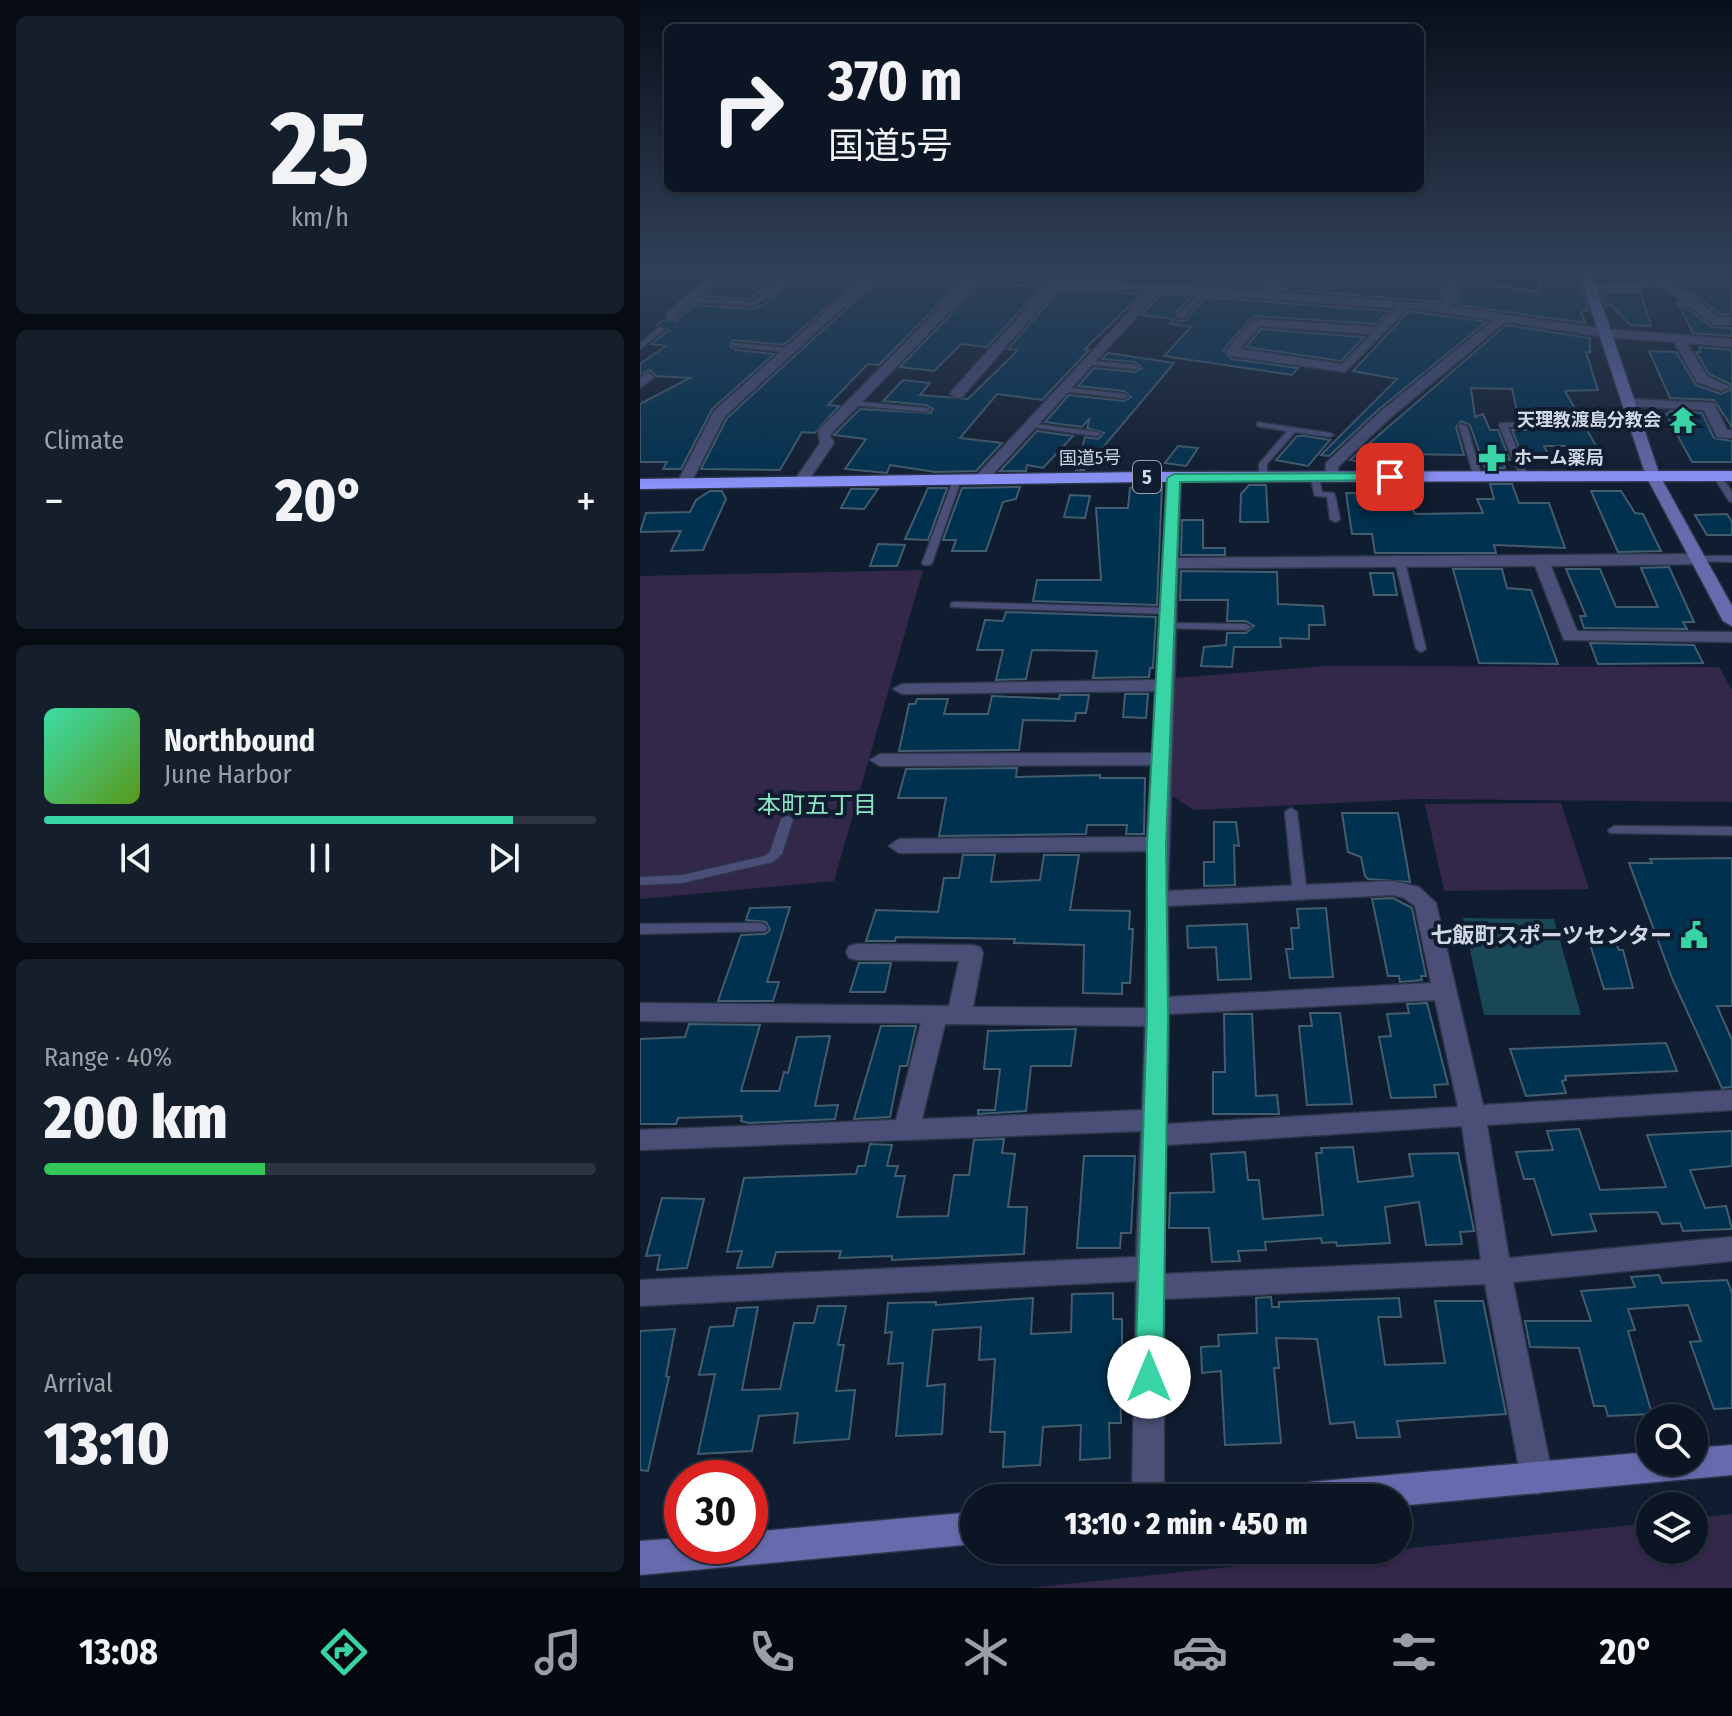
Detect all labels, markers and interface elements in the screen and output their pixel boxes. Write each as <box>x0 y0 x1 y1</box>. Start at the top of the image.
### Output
text: 370 m <box>828 48 963 115</box>
icon: right <box>696 56 800 160</box>
text: 25 <box>270 87 370 212</box>
text: 国道5号 <box>828 124 953 168</box>
text: km/h <box>291 202 349 233</box>
temple icon: 天理教渡島分教会 <box>1668 405 1698 435</box>
place label: 天理教渡島分教会 <box>1517 409 1661 431</box>
text: Climate <box>44 425 124 456</box>
pin <box>1356 443 1424 511</box>
pharmacy icon: ホーム薬局 <box>1477 443 1507 473</box>
street label: 国道5号 <box>1059 446 1121 470</box>
place label: ホーム薬局 <box>1514 447 1603 469</box>
icon: arrive <box>1368 455 1412 499</box>
road number: 5 <box>1133 461 1161 493</box>
text: 20° <box>275 465 365 537</box>
text: − <box>44 475 64 528</box>
text: + <box>576 475 596 528</box>
text: Northbound <box>164 723 315 759</box>
text: June Harbor <box>164 759 292 790</box>
district label: 本町五丁目 <box>757 791 877 819</box>
icon: previous <box>114 836 158 880</box>
icon: pause <box>298 836 342 880</box>
icon: next <box>482 836 526 880</box>
public building icon: 七飯町スポーツセンター <box>1679 920 1709 950</box>
place label: 七飯町スポーツセンター <box>1430 922 1672 949</box>
text: Range · 40% <box>44 1042 172 1073</box>
text: 200 km <box>44 1082 228 1154</box>
position arrow <box>1107 1335 1191 1419</box>
text: Arrival <box>44 1368 113 1399</box>
map controls <box>1636 1404 1708 1564</box>
button: search <box>1636 1404 1708 1476</box>
text: 13:10 <box>44 1408 170 1480</box>
speed limit sign: 30 <box>664 1460 768 1564</box>
button: layers <box>1636 1492 1708 1564</box>
text: 13:10 · 2 min · 450 m <box>1064 1506 1308 1542</box>
icon: directions <box>316 1624 372 1680</box>
icon: music <box>530 1624 586 1680</box>
icon: phone <box>744 1624 800 1680</box>
icon: climate <box>958 1624 1014 1680</box>
icon: car <box>1172 1624 1228 1680</box>
icon: filters <box>1386 1624 1442 1680</box>
text: 13:08 <box>79 1630 158 1674</box>
text: 20° <box>1600 1630 1653 1674</box>

